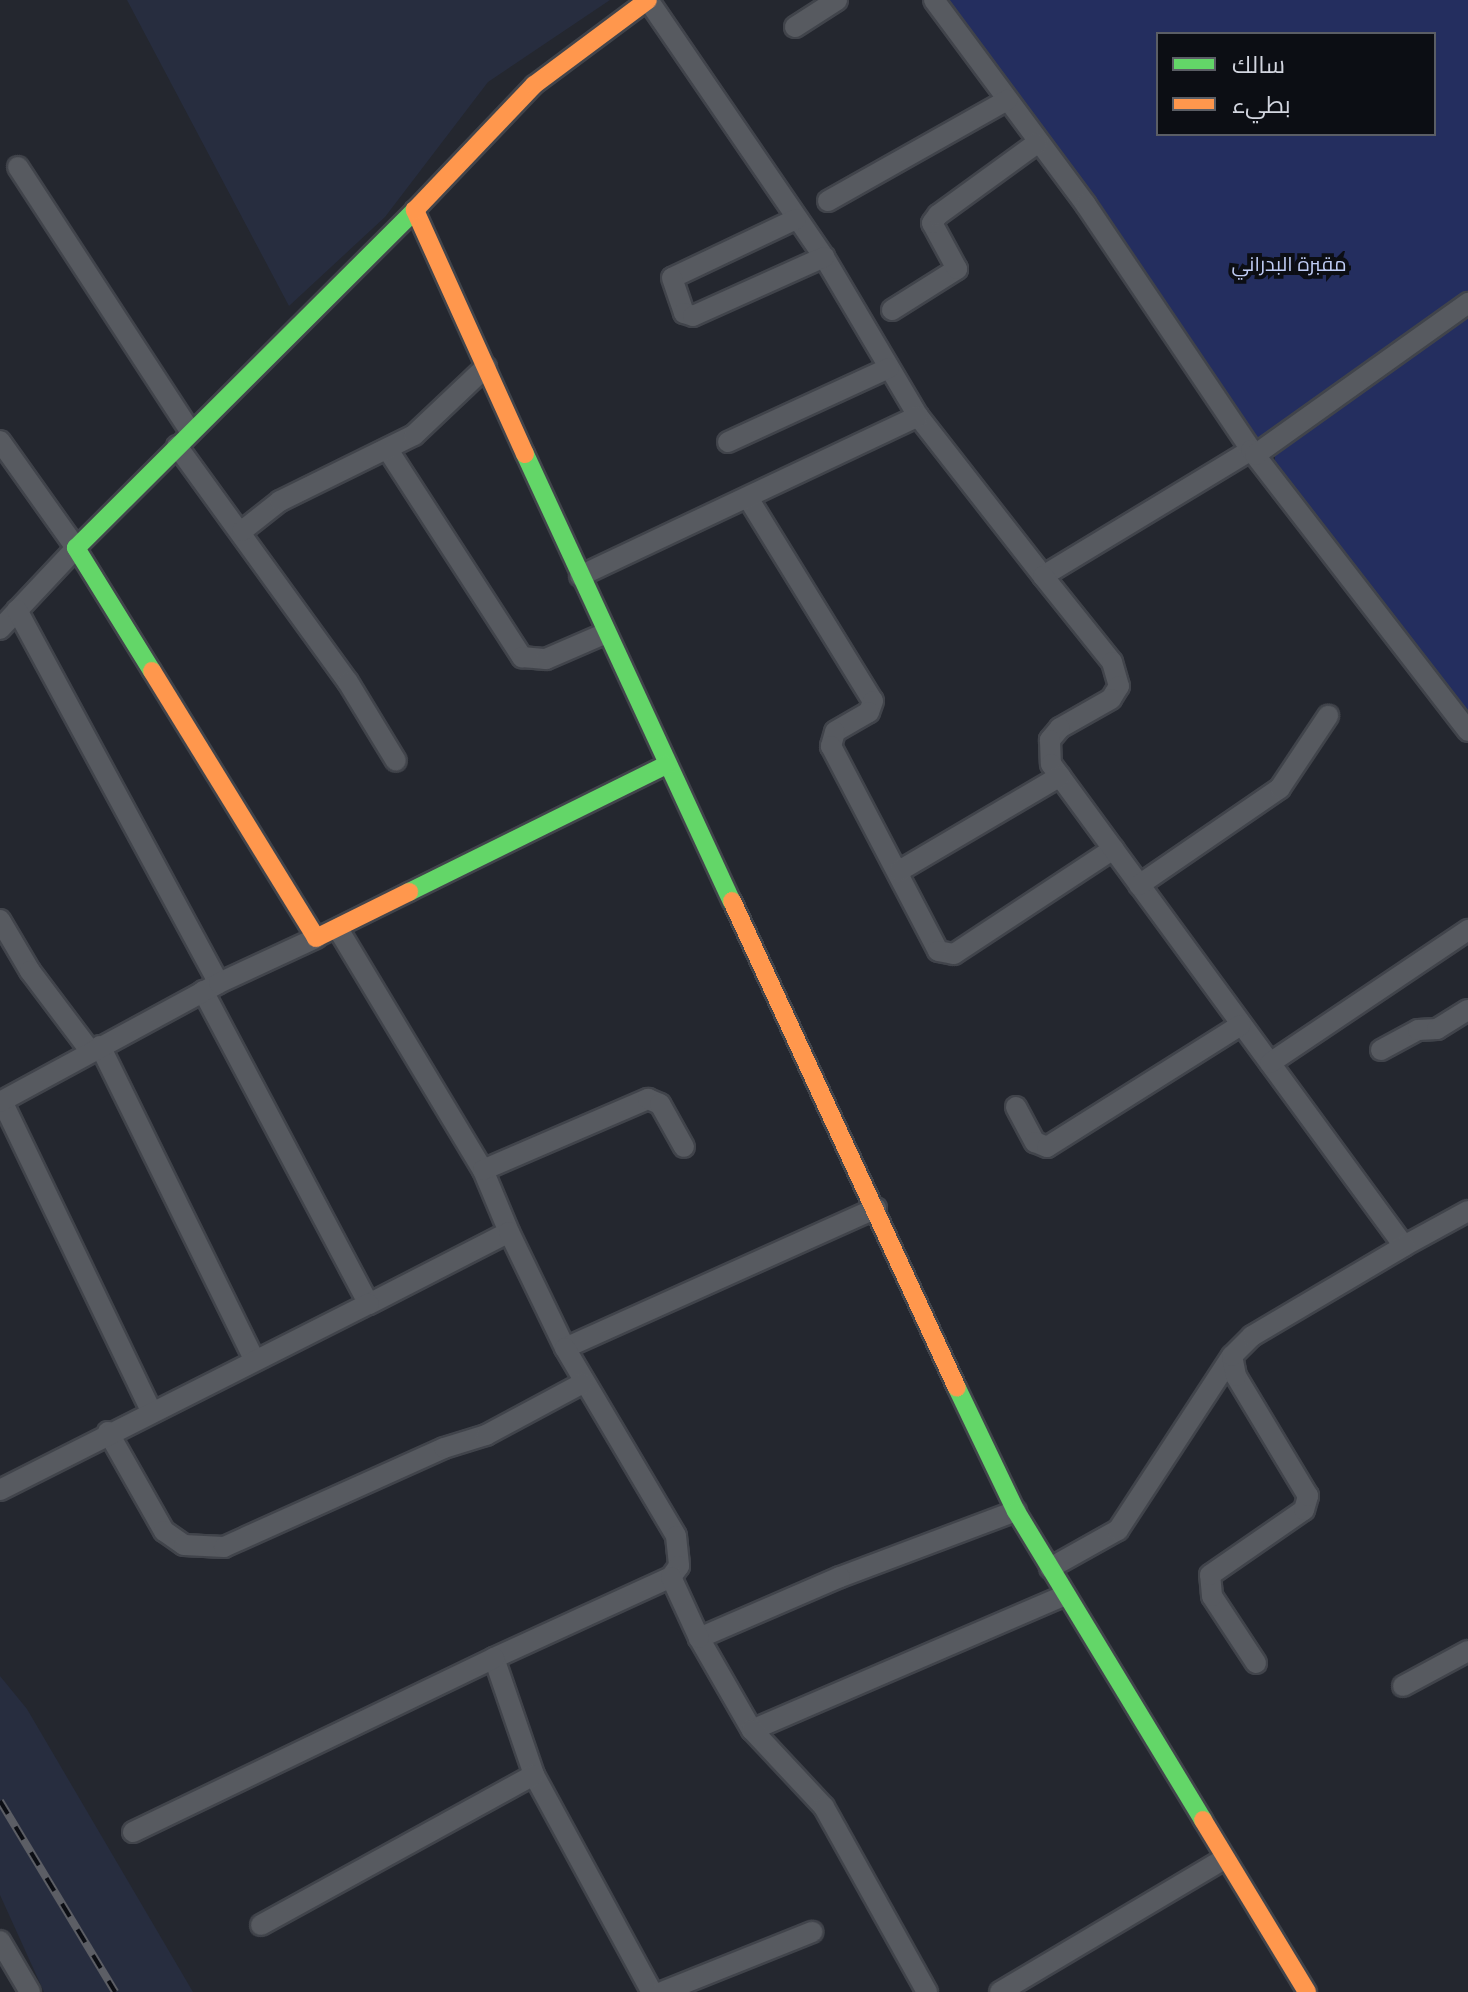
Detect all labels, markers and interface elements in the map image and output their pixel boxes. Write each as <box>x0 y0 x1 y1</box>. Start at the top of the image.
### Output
legend <box>1156 32 1436 136</box>
text: سالك <box>1232 50 1285 78</box>
text: بطيء <box>1232 90 1291 118</box>
park label: مقبرة البدراني <box>1231 252 1347 276</box>

